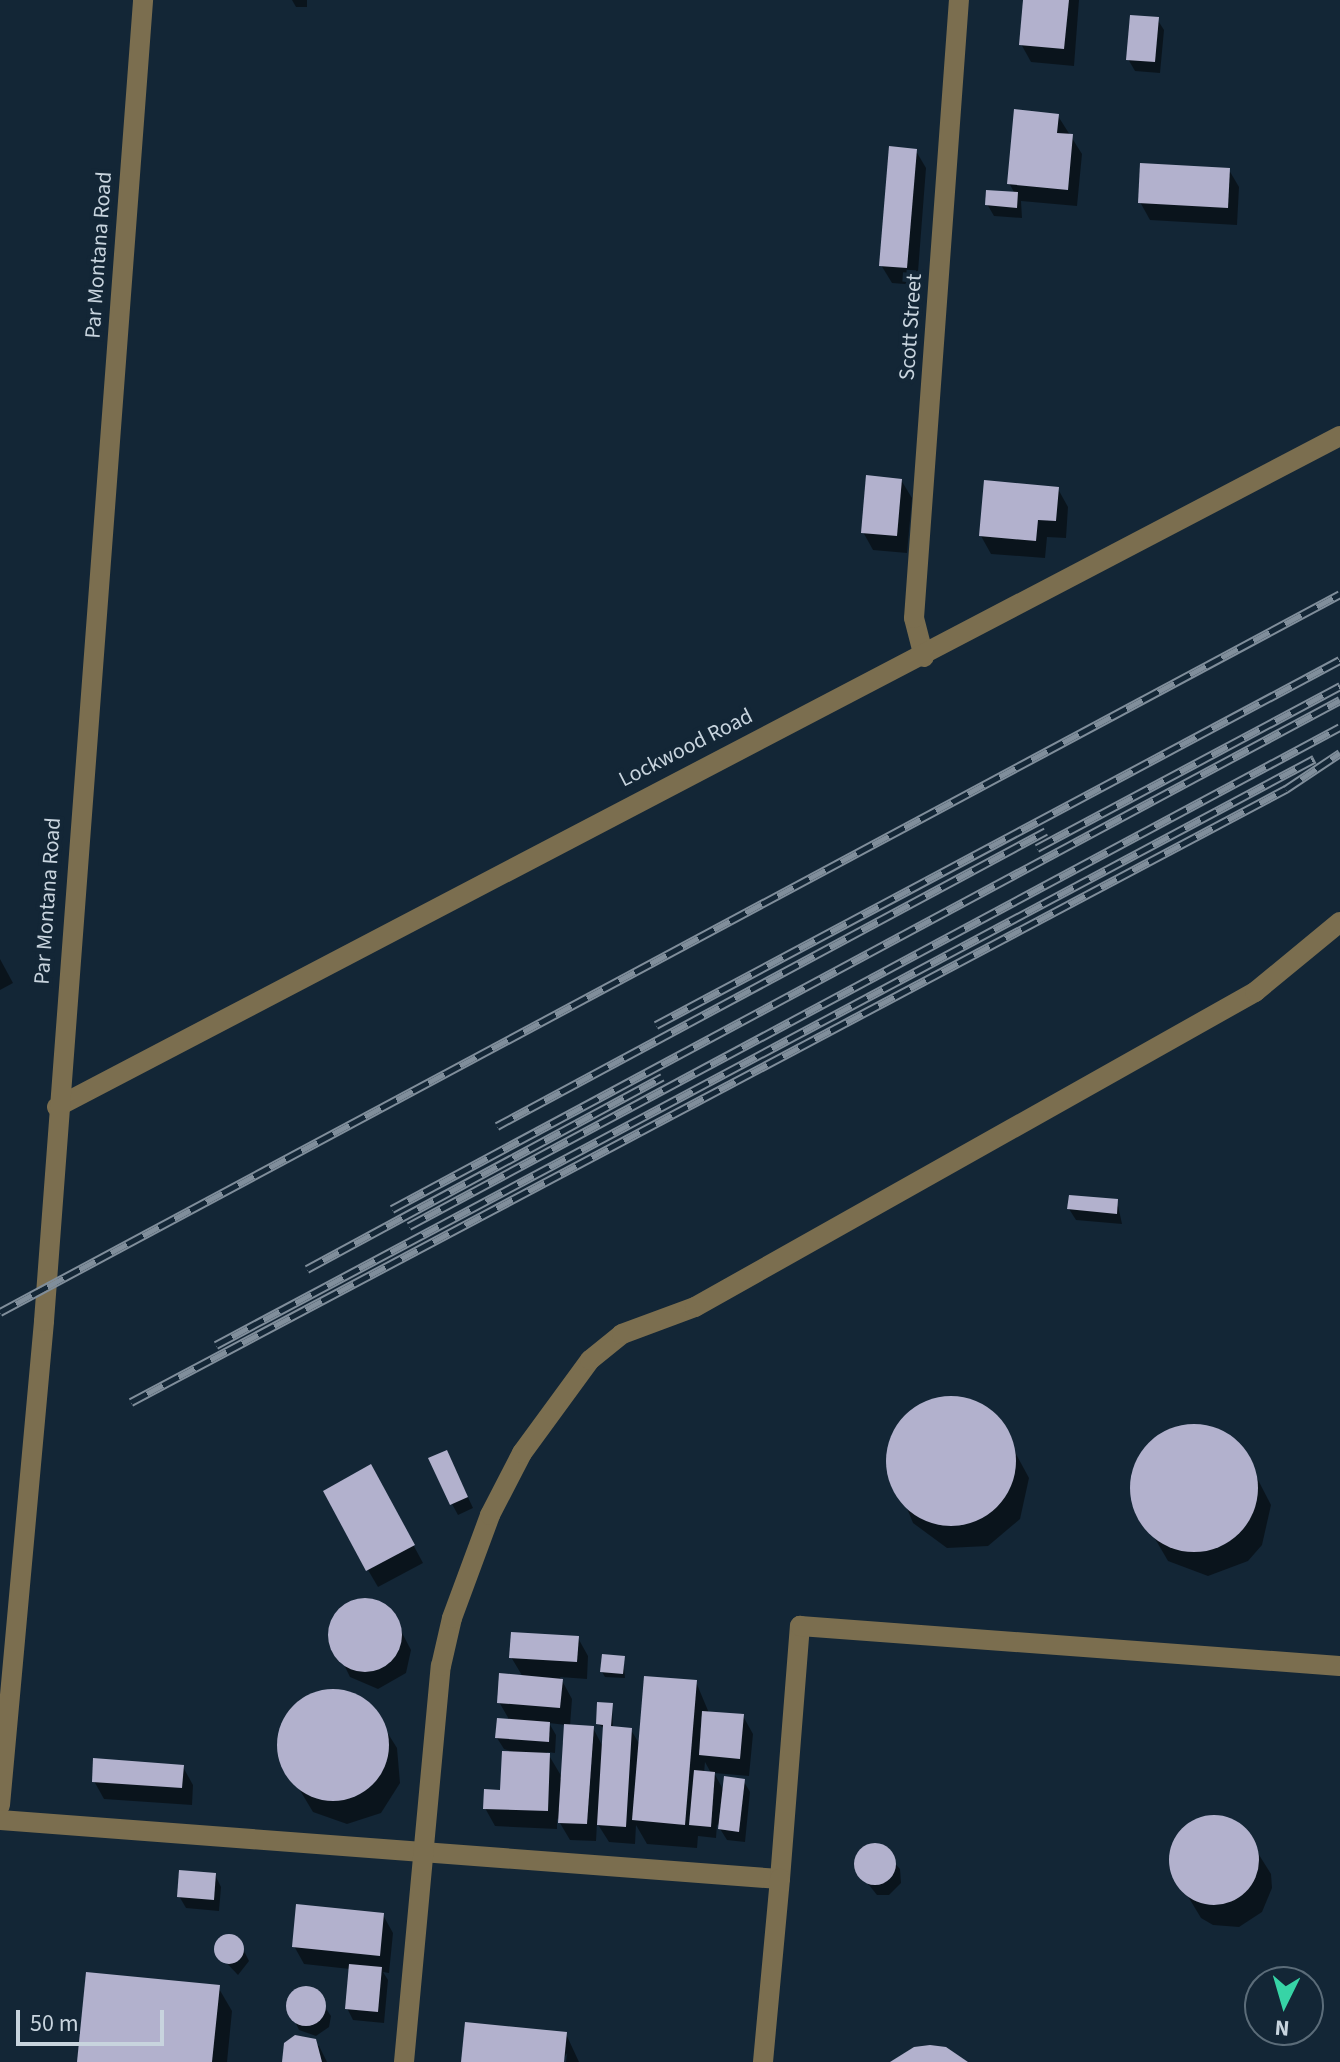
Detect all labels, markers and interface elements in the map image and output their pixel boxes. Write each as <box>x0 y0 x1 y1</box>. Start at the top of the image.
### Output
street label: Par Montana Road <box>80 171 118 339</box>
street label: Scott Street <box>894 273 928 381</box>
street label: Lockwood Road <box>615 703 757 793</box>
street label: Par Montana Road <box>29 817 67 985</box>
north arrow <box>1244 1966 1324 2046</box>
scale bar <box>20 1994 168 2044</box>
text: 50 m <box>30 2006 79 2041</box>
text: N <box>1273 2011 1291 2044</box>

